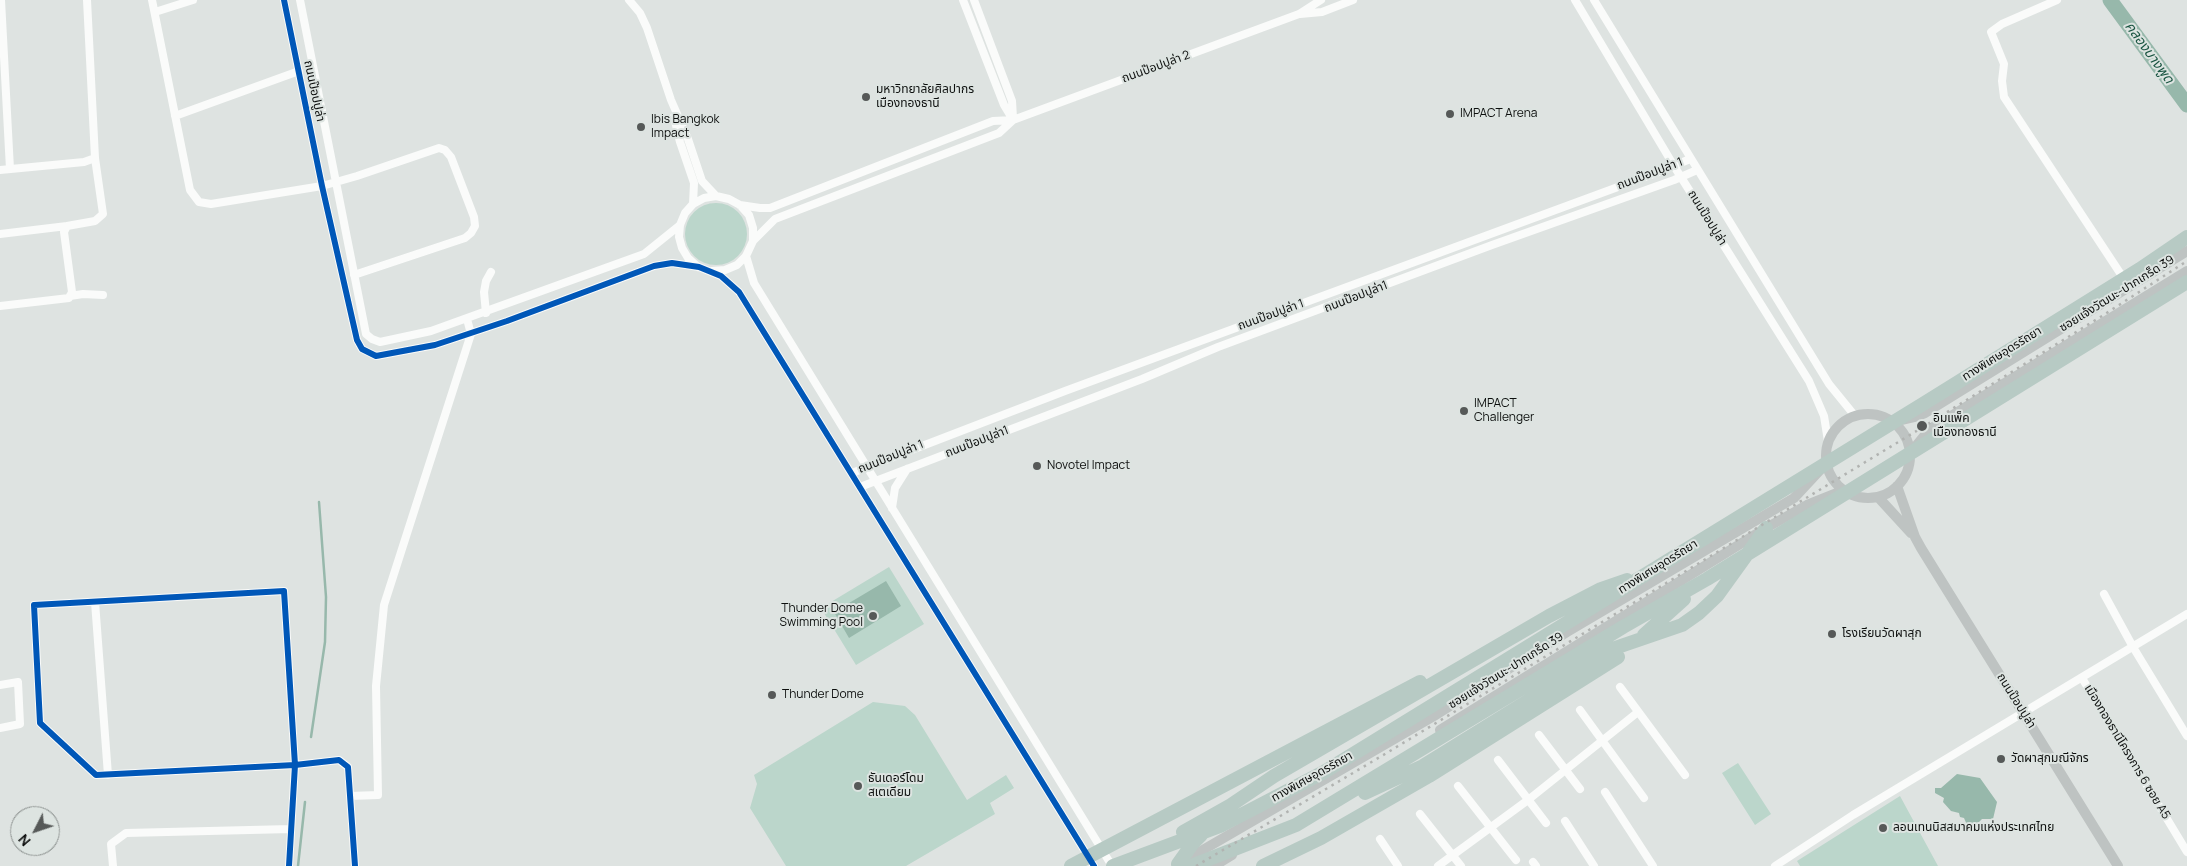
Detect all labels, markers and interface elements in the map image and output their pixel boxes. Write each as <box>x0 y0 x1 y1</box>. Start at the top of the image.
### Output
water label: คลองบางพูด <box>2121 19 2177 87</box>
street label: ถนนป๊อปปูล่า 2 <box>1120 48 1192 86</box>
street label: ถนนป๊อปปูล่า <box>300 59 328 123</box>
place label: มหาวิทยาลัยศิลปากร เมืองทองธานี <box>876 83 974 111</box>
marker: มหาวิทยาลัยศิลปากร เมืองทองธานี <box>860 91 872 103</box>
place label: IMPACT Arena <box>1460 107 1537 121</box>
marker: IMPACT Arena <box>1444 108 1456 120</box>
place label: Ibis Bangkok Impact <box>651 113 720 141</box>
marker: Ibis Bangkok Impact <box>635 121 647 133</box>
street label: ถนนป๊อปปูล่า 1 <box>1615 155 1685 193</box>
street label: ถนนป๊อปปูล่า <box>1684 188 1730 248</box>
street label: ซอยแจ้งวัฒนะ-ปากเกร็ด 39 <box>2057 253 2177 335</box>
street label: ถนนป๊อปปูล่า1 <box>1322 278 1390 316</box>
street label: ถนนป๊อปปูล่า 1 <box>1236 296 1306 334</box>
street label: ทางพิเศษอุดรรัถยา <box>1960 324 2044 384</box>
place label: IMPACT Challenger <box>1474 397 1534 425</box>
marker: IMPACT Challenger <box>1458 405 1470 417</box>
place label: อิมแพ็ค เมืองทองธานี <box>1933 412 1997 440</box>
marker: อิมแพ็ค เมืองทองธานี <box>1915 419 1929 433</box>
street label: ถนนป๊อปปูล่า1 <box>943 423 1011 461</box>
street label: ถนนป๊อปปูล่า 1 <box>856 437 926 477</box>
place label: Novotel Impact <box>1047 459 1130 473</box>
marker: Novotel Impact <box>1031 460 1043 472</box>
street label: ทางพิเศษอุดรรัถยา <box>1616 537 1700 597</box>
place label: Thunder Dome Swimming Pool <box>780 602 863 630</box>
marker: Thunder Dome Swimming Pool <box>867 610 879 622</box>
place label: โรงเรียนวัดผาสุก <box>1842 627 1922 641</box>
marker: โรงเรียนวัดผาสุก <box>1826 628 1838 640</box>
street label: ซอยแจ้งวัฒนะ-ปากเกร็ด 39 <box>1446 630 1566 712</box>
street label: ถนนป๊อปปูล่า <box>1993 671 2039 731</box>
street label: เมืองทองธานีโครงการ 6 ซอย A5 <box>2081 682 2173 822</box>
place label: Thunder Dome <box>782 688 864 702</box>
marker: Thunder Dome <box>766 689 778 701</box>
street label: ทางพิเศษอุดรรัถยา <box>1269 749 1355 805</box>
place label: วัดผาสุกมณีจักร <box>2011 752 2089 766</box>
marker: วัดผาสุกมณีจักร <box>1995 753 2007 765</box>
place label: ธันเดอร์โดม สเตเดียม <box>868 772 924 800</box>
marker: ธันเดอร์โดม สเตเดียม <box>852 780 864 792</box>
north arrow <box>10 806 60 856</box>
place label: ลอนเทนนิสสมาคมแห่งประเทศไทย <box>1893 821 2054 835</box>
marker: ลอนเทนนิสสมาคมแห่งประเทศไทย <box>1877 822 1889 834</box>
text: N <box>14 830 35 851</box>

